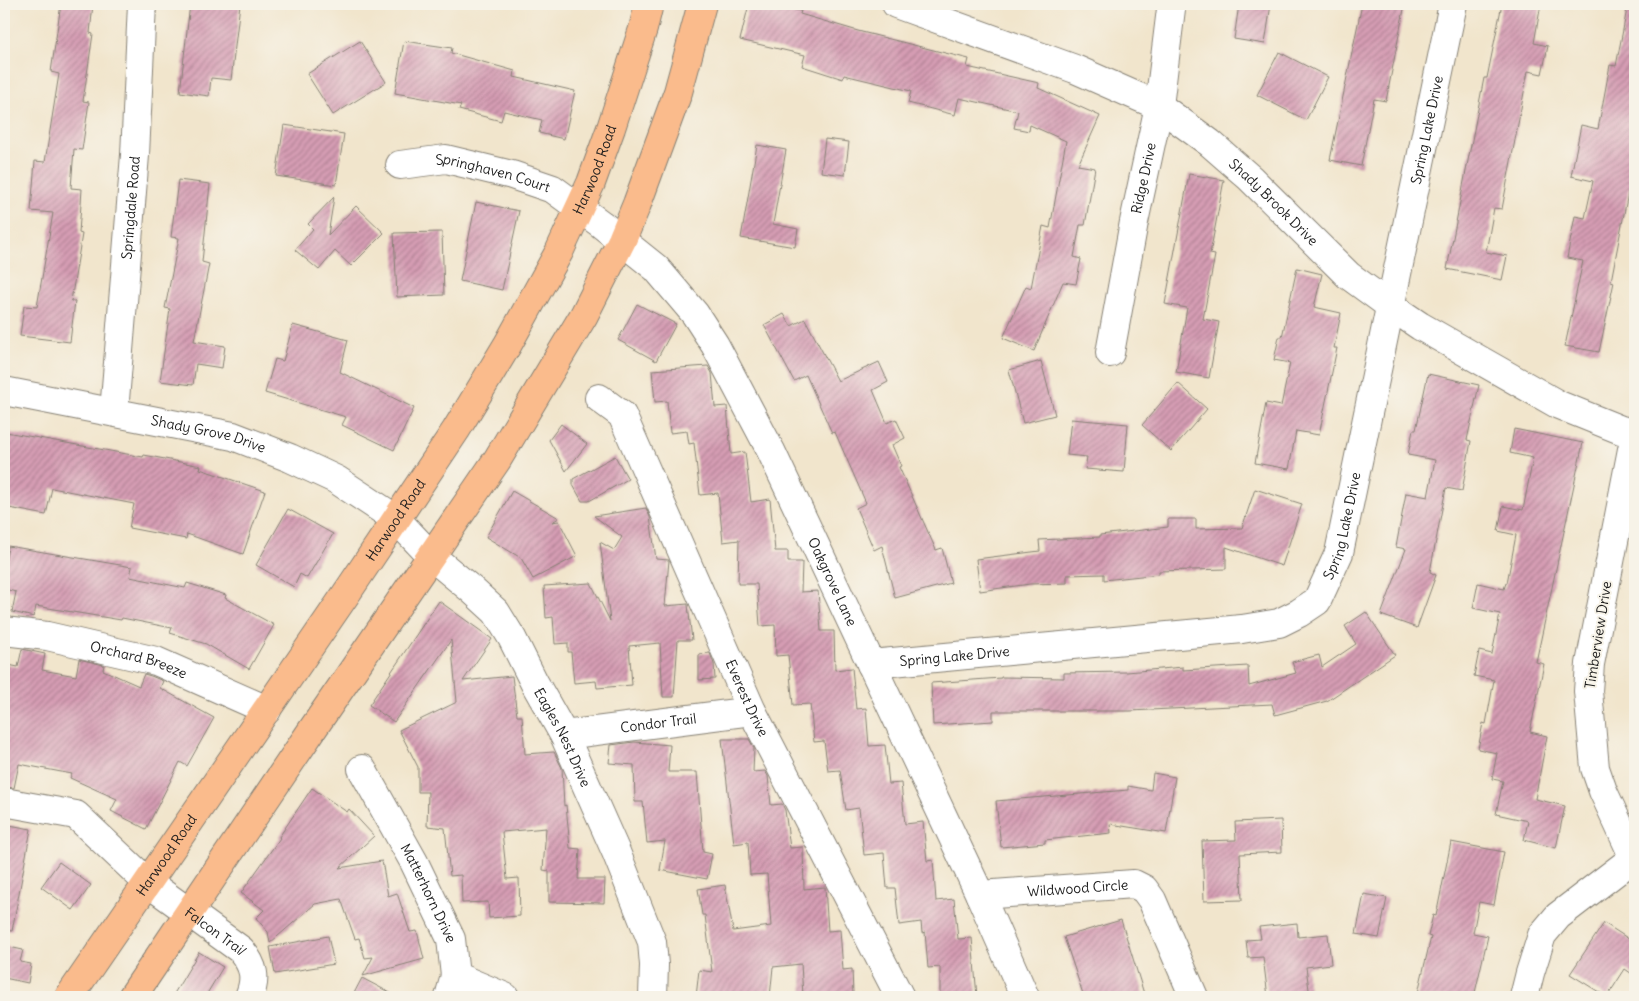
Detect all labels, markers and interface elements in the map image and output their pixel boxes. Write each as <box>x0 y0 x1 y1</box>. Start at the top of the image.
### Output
street label: Spring Lake Drive <box>1407 74 1447 186</box>
street label: Harwood Road <box>569 122 620 217</box>
street label: Ridge Drive <box>1127 141 1160 215</box>
street label: Springhaven Court <box>435 150 553 196</box>
street label: Springdale Road <box>118 155 144 260</box>
street label: Shady Brook Drive <box>1225 155 1322 249</box>
street label: Shady Grove Drive <box>150 411 268 457</box>
street label: Spring Lake Drive <box>1319 471 1365 582</box>
street label: Harwood Road <box>362 476 429 565</box>
street label: Oakgrove Lane <box>804 534 861 629</box>
street label: Timberview Drive <box>1581 580 1615 690</box>
street label: Orchard Breeze <box>88 637 190 683</box>
street label: Spring Lake Drive <box>899 642 1010 670</box>
street label: Everest Drive <box>722 657 773 740</box>
street label: Eagles Nest Drive <box>530 685 595 790</box>
street label: Condor Trail <box>619 709 697 737</box>
street label: Harwood Road <box>132 811 201 899</box>
street label: Matterhorn Drive <box>397 841 460 946</box>
street label: Wildwood Circle <box>1027 875 1129 901</box>
street label: Falcon Trail <box>181 903 250 958</box>

